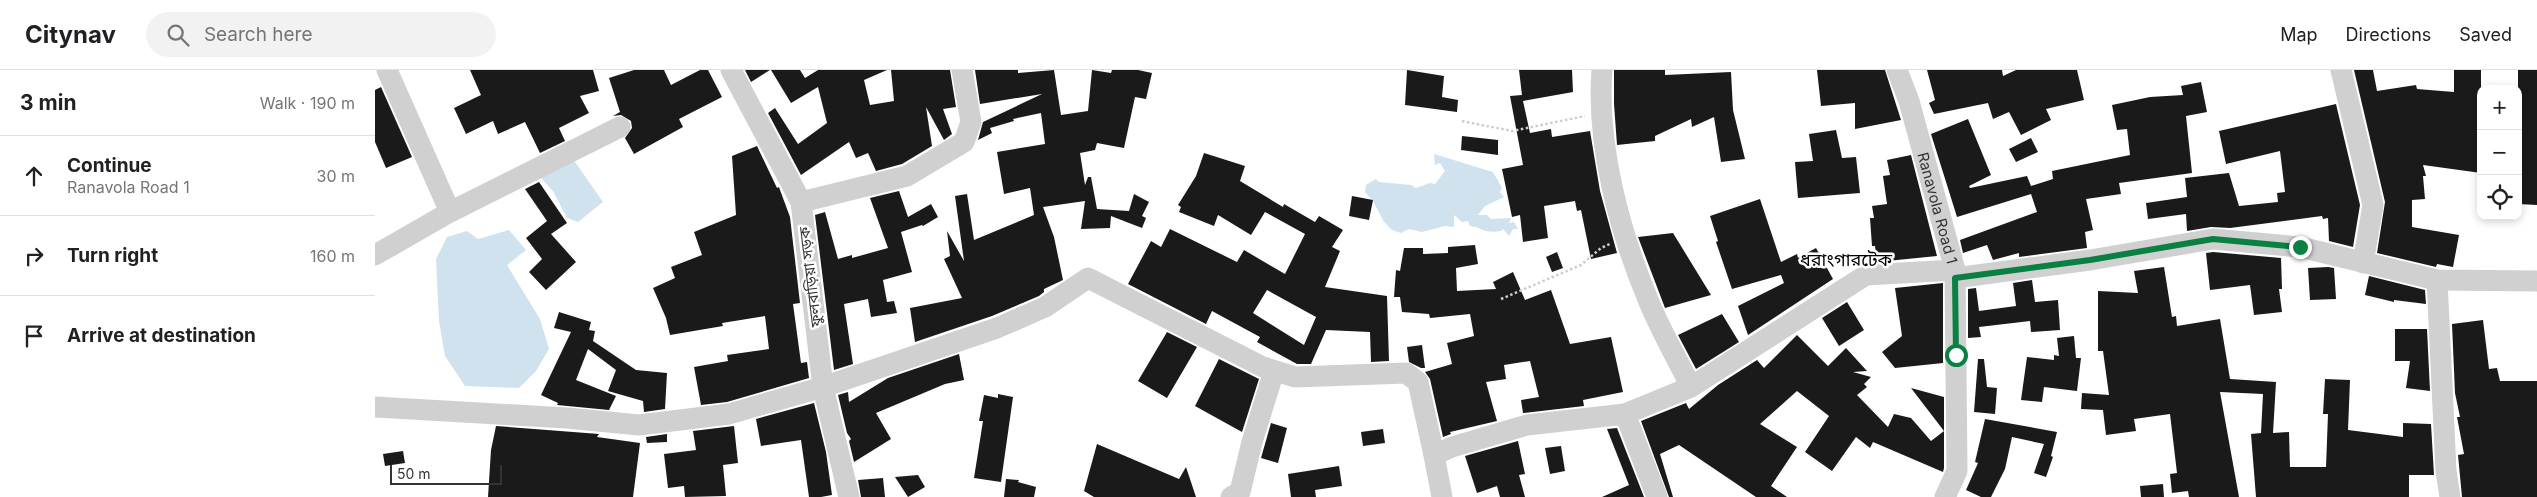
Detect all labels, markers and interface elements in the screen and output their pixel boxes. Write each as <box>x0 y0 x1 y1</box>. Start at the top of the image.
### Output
search box <box>146 12 496 57</box>
text: Citynav <box>25 20 116 49</box>
icon: search <box>164 21 192 49</box>
text: Search here <box>204 23 313 46</box>
text: Map <box>2280 24 2318 45</box>
text: Directions <box>2346 24 2431 45</box>
text: Saved <box>2459 24 2512 45</box>
map controls <box>2477 85 2522 220</box>
button: + <box>2477 85 2522 130</box>
text: 3 min <box>20 90 76 115</box>
text: Walk · 190 m <box>260 93 355 113</box>
button: − <box>2477 130 2522 175</box>
street label: Ranavola Road 1 <box>1914 150 1962 266</box>
text: Continue <box>67 154 152 177</box>
icon: ahead <box>20 162 48 190</box>
text: 30 m <box>317 166 355 186</box>
button: locate <box>2477 175 2522 220</box>
text: Ranavola Road 1 <box>67 177 190 197</box>
street label: ফুলবাড়িয়া সড়ক <box>794 225 826 329</box>
route end <box>2289 236 2312 259</box>
icon: right <box>20 242 48 270</box>
text: Turn right <box>67 244 158 267</box>
text: 160 m <box>310 246 355 266</box>
district label: ধরাংগারটেক <box>1800 249 1893 270</box>
icon: arrive <box>20 322 48 350</box>
text: Arrive at destination <box>67 324 256 347</box>
route start <box>1945 344 1968 367</box>
scale bar <box>390 462 503 485</box>
text: 50 m <box>397 465 431 482</box>

